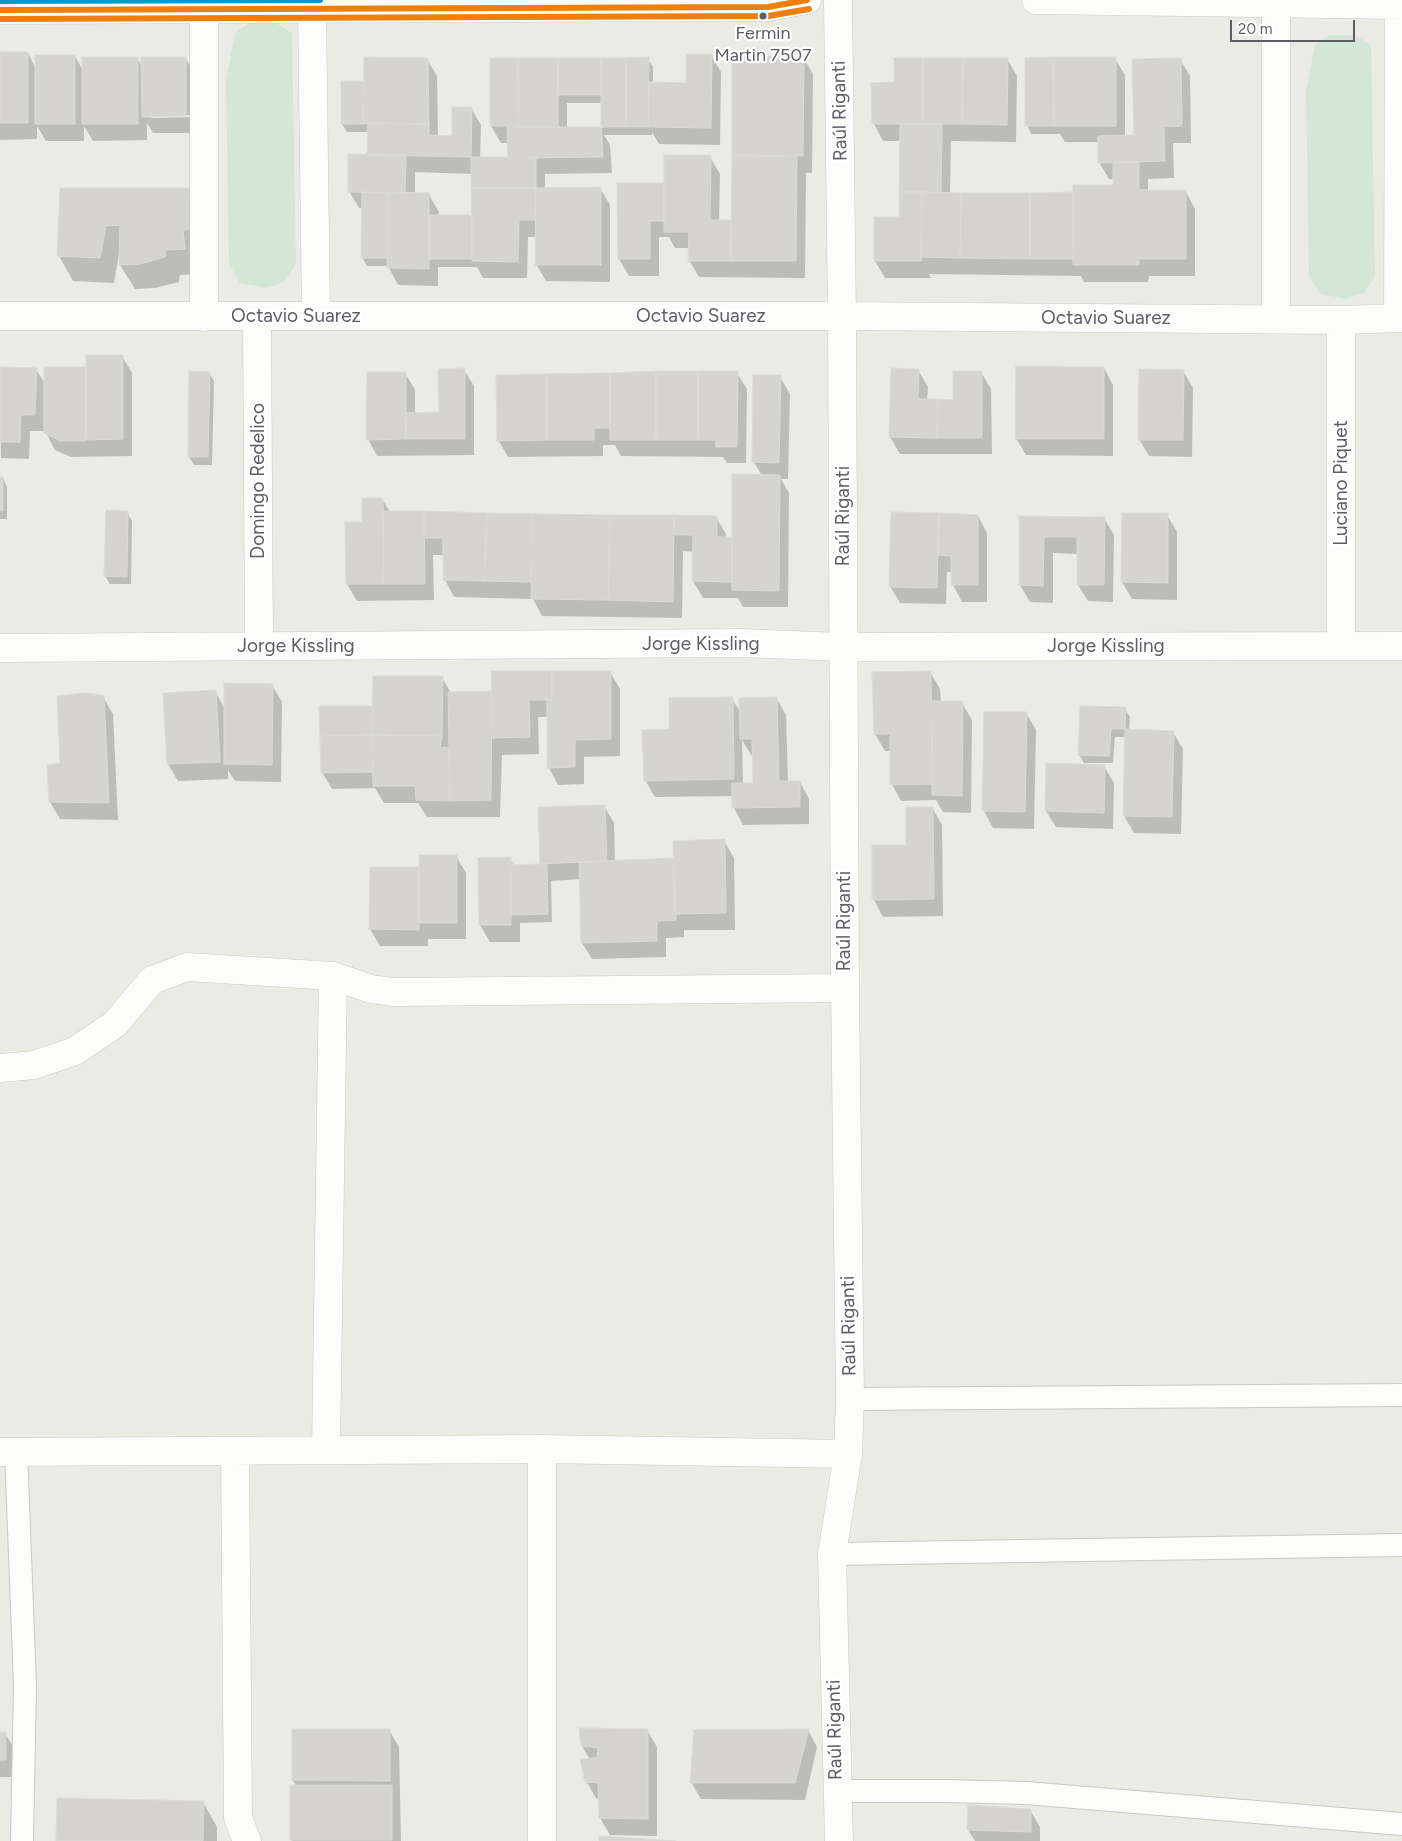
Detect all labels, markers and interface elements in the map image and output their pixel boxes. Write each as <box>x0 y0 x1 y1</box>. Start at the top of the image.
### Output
scale bar <box>1232 10 1357 42</box>
marker: Fermin Martin 7507 <box>758 11 768 21</box>
text: 20 m <box>1238 20 1272 38</box>
place label: Fermin Martin 7507 <box>714 23 812 66</box>
street label: Raúl Riganti <box>828 61 852 161</box>
street label: Octavio Suarez <box>231 305 361 327</box>
street label: Octavio Suarez <box>636 305 766 327</box>
street label: Octavio Suarez <box>1041 307 1171 329</box>
street label: Domingo Redelico <box>247 403 269 559</box>
street label: Luciano Piquet <box>1330 420 1352 546</box>
street label: Raúl Riganti <box>832 466 854 566</box>
street label: Jorge Kissling <box>642 633 760 655</box>
street label: Jorge Kissling <box>237 635 355 657</box>
street label: Jorge Kissling <box>1047 635 1165 657</box>
street label: Raúl Riganti <box>833 871 855 971</box>
street label: Raúl Riganti <box>837 1276 861 1376</box>
street label: Raúl Riganti <box>823 1680 847 1780</box>

